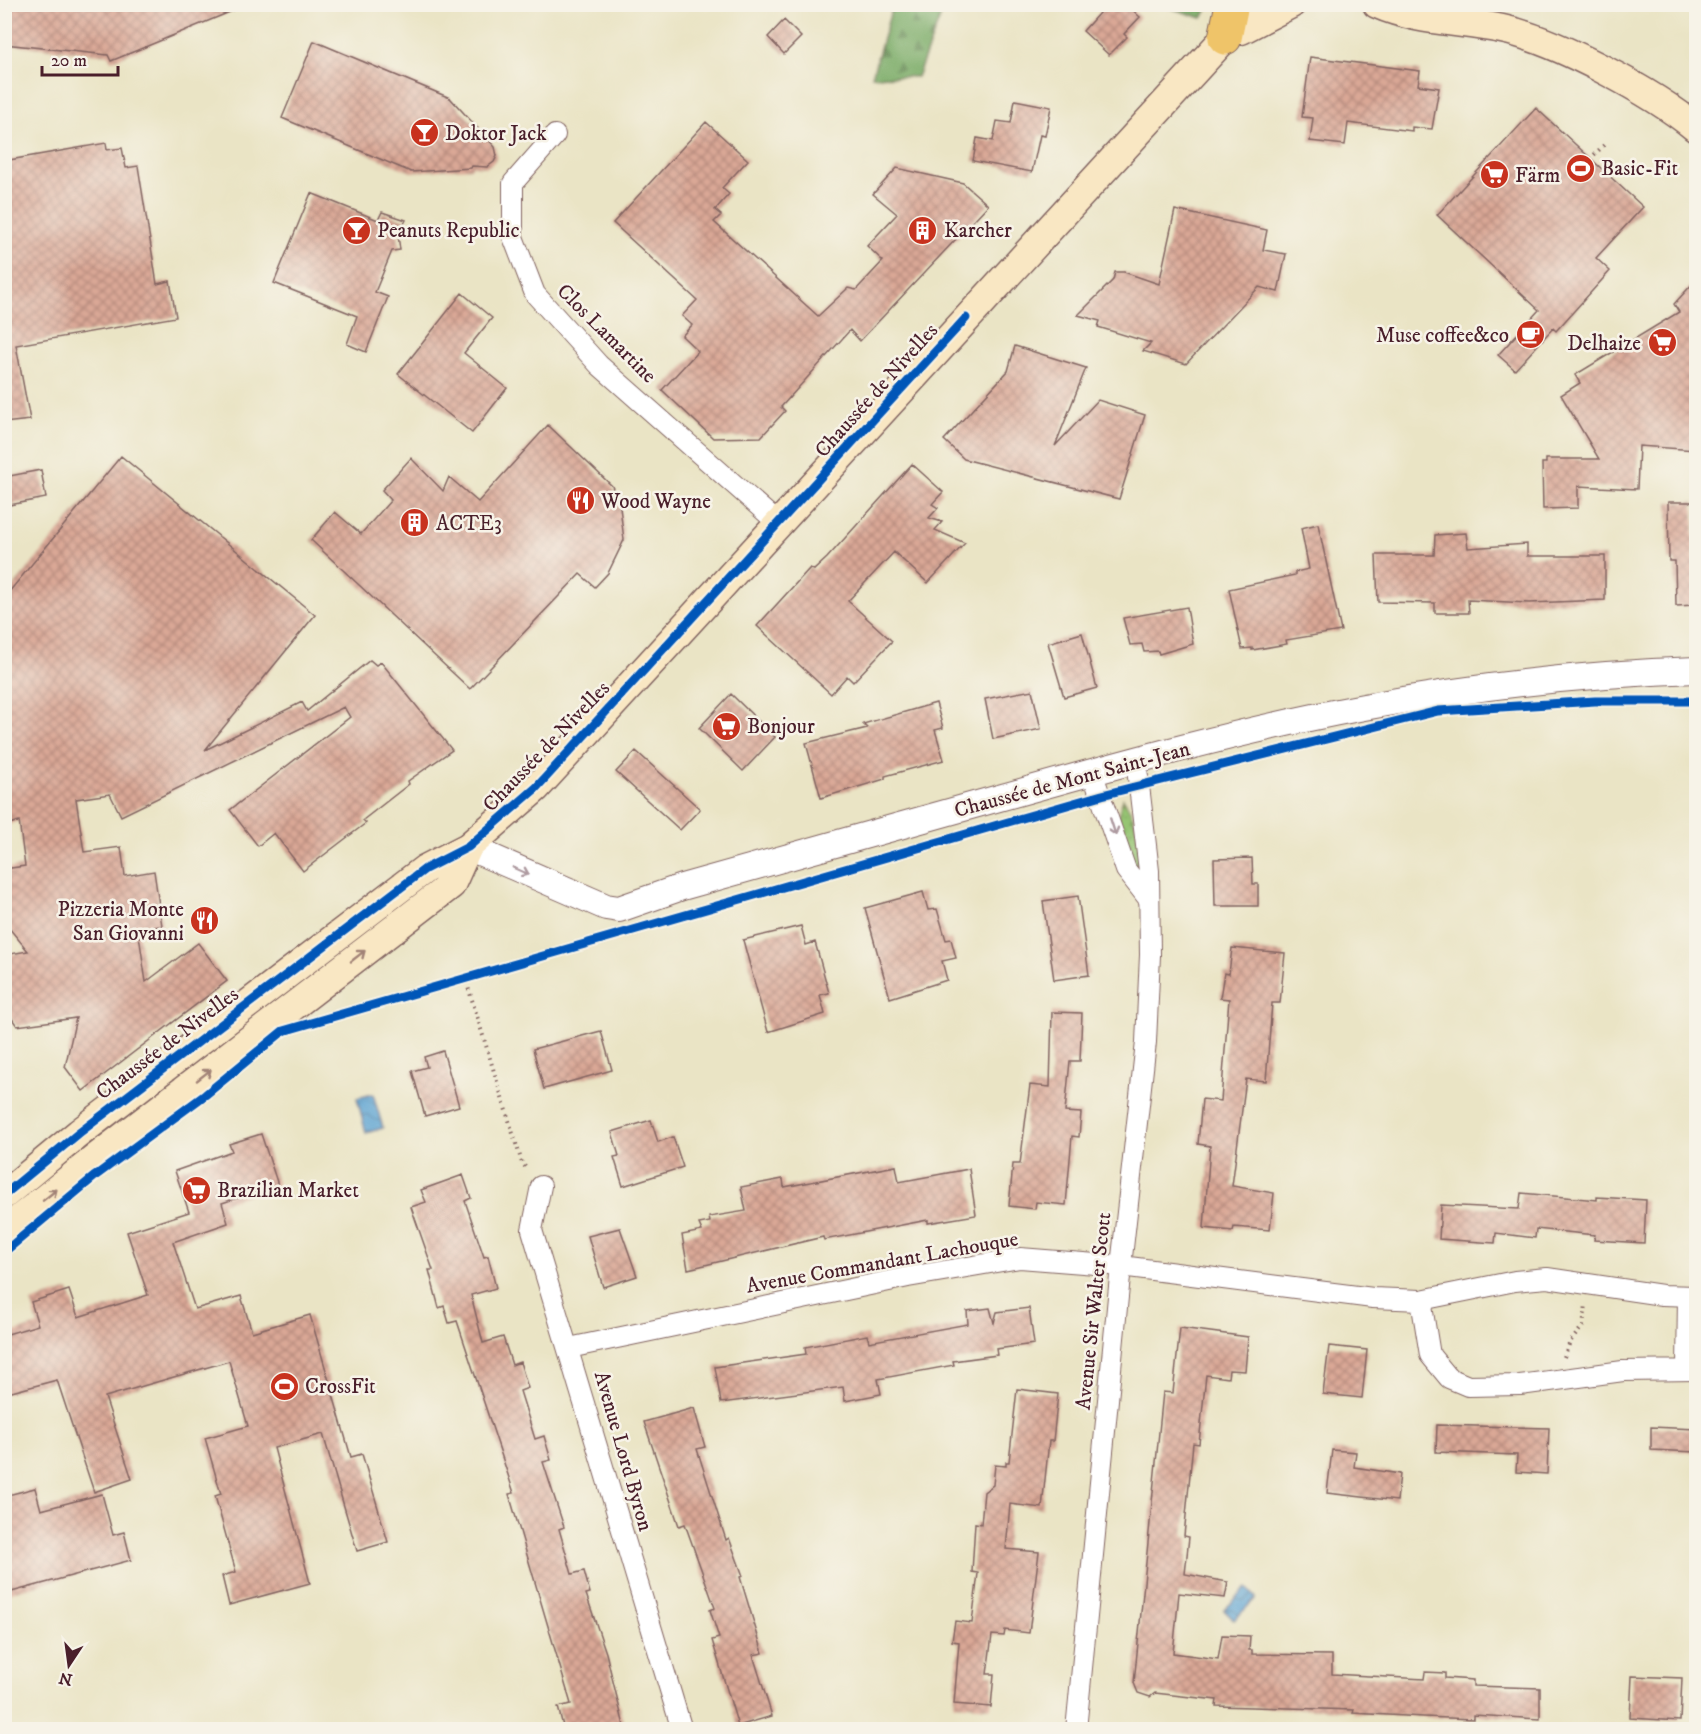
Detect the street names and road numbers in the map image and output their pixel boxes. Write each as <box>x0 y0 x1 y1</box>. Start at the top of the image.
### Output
street label: Clos Lamartine <box>551 278 662 389</box>
street label: Chaussée de Nivelles <box>810 318 944 463</box>
street label: Chaussée de Nivelles <box>478 676 616 818</box>
street label: Chaussée de Mont Saint-Jean <box>952 736 1193 824</box>
street label: Chaussée de Nivelles <box>91 982 244 1106</box>
street label: Avenue Sir Walter Scott <box>1071 1211 1117 1411</box>
street label: Avenue Commandant Lachouque <box>744 1226 1020 1300</box>
street label: Avenue Lord Byron <box>588 1368 658 1534</box>

